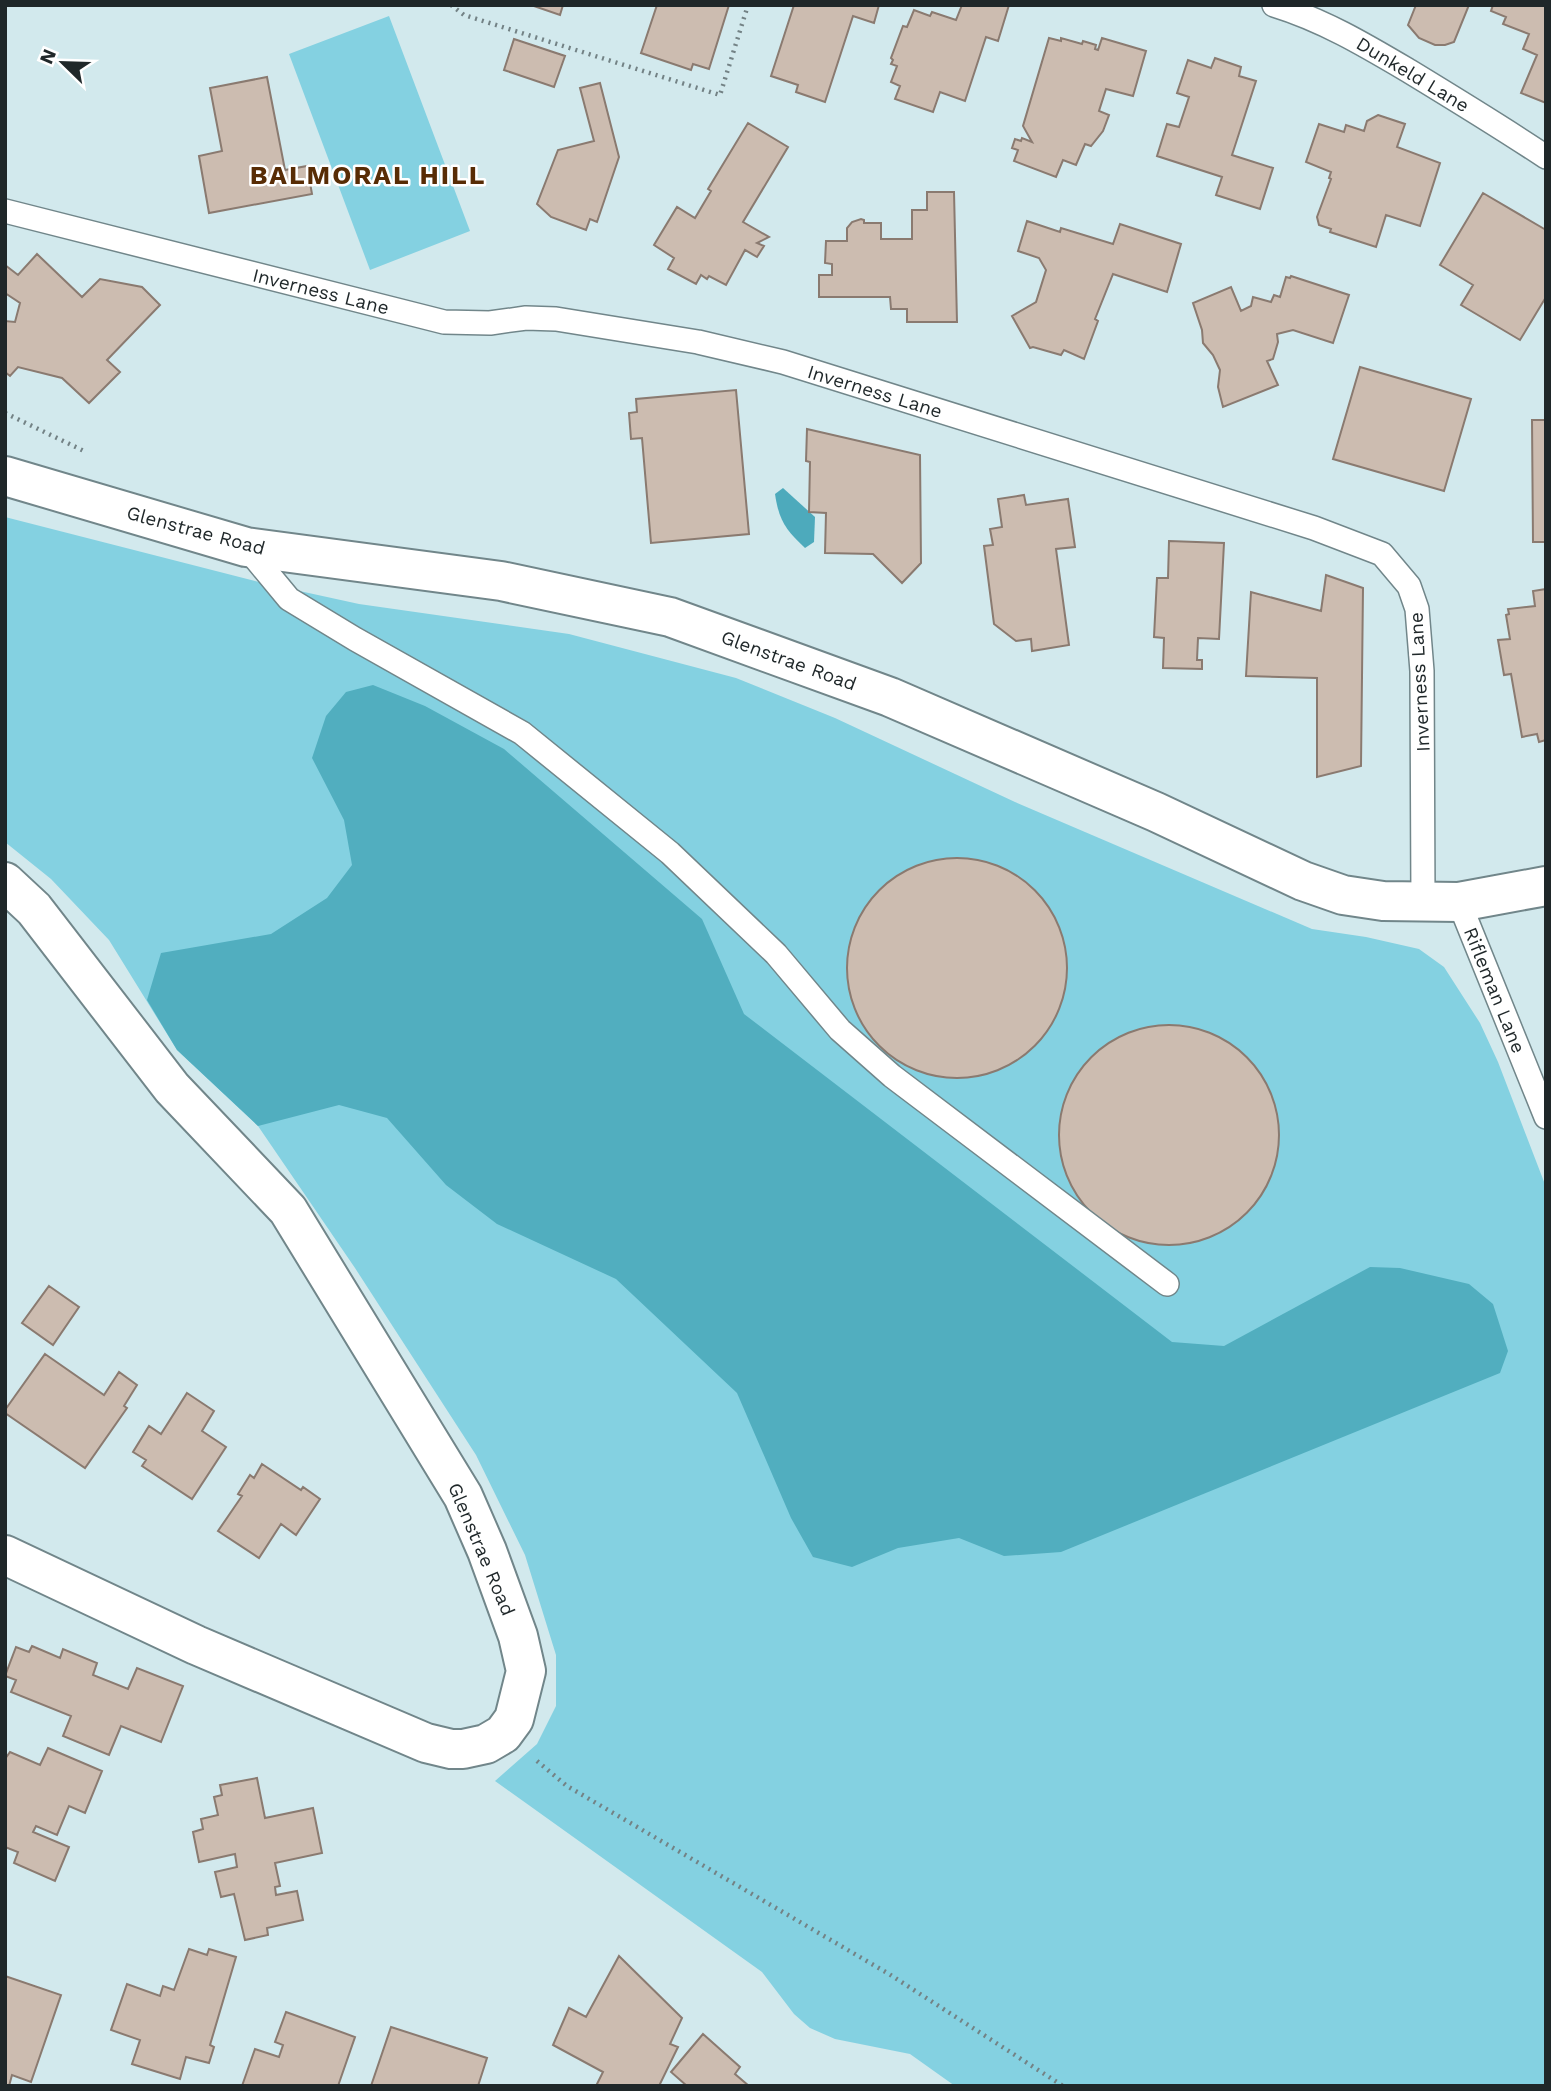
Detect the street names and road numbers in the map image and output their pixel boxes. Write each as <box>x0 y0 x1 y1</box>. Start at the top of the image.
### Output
street label: Dunkeld Lane <box>1352 32 1473 117</box>
street label: Inverness Lane <box>250 263 391 320</box>
street label: Inverness Lane <box>805 360 945 423</box>
street label: Glenstrae Road <box>124 501 268 560</box>
street label: Inverness Lane <box>1404 612 1435 752</box>
street label: Glenstrae Road <box>718 625 860 696</box>
street label: Rifleman Lane <box>1459 924 1530 1057</box>
street label: Glenstrae Road <box>443 1479 520 1619</box>

